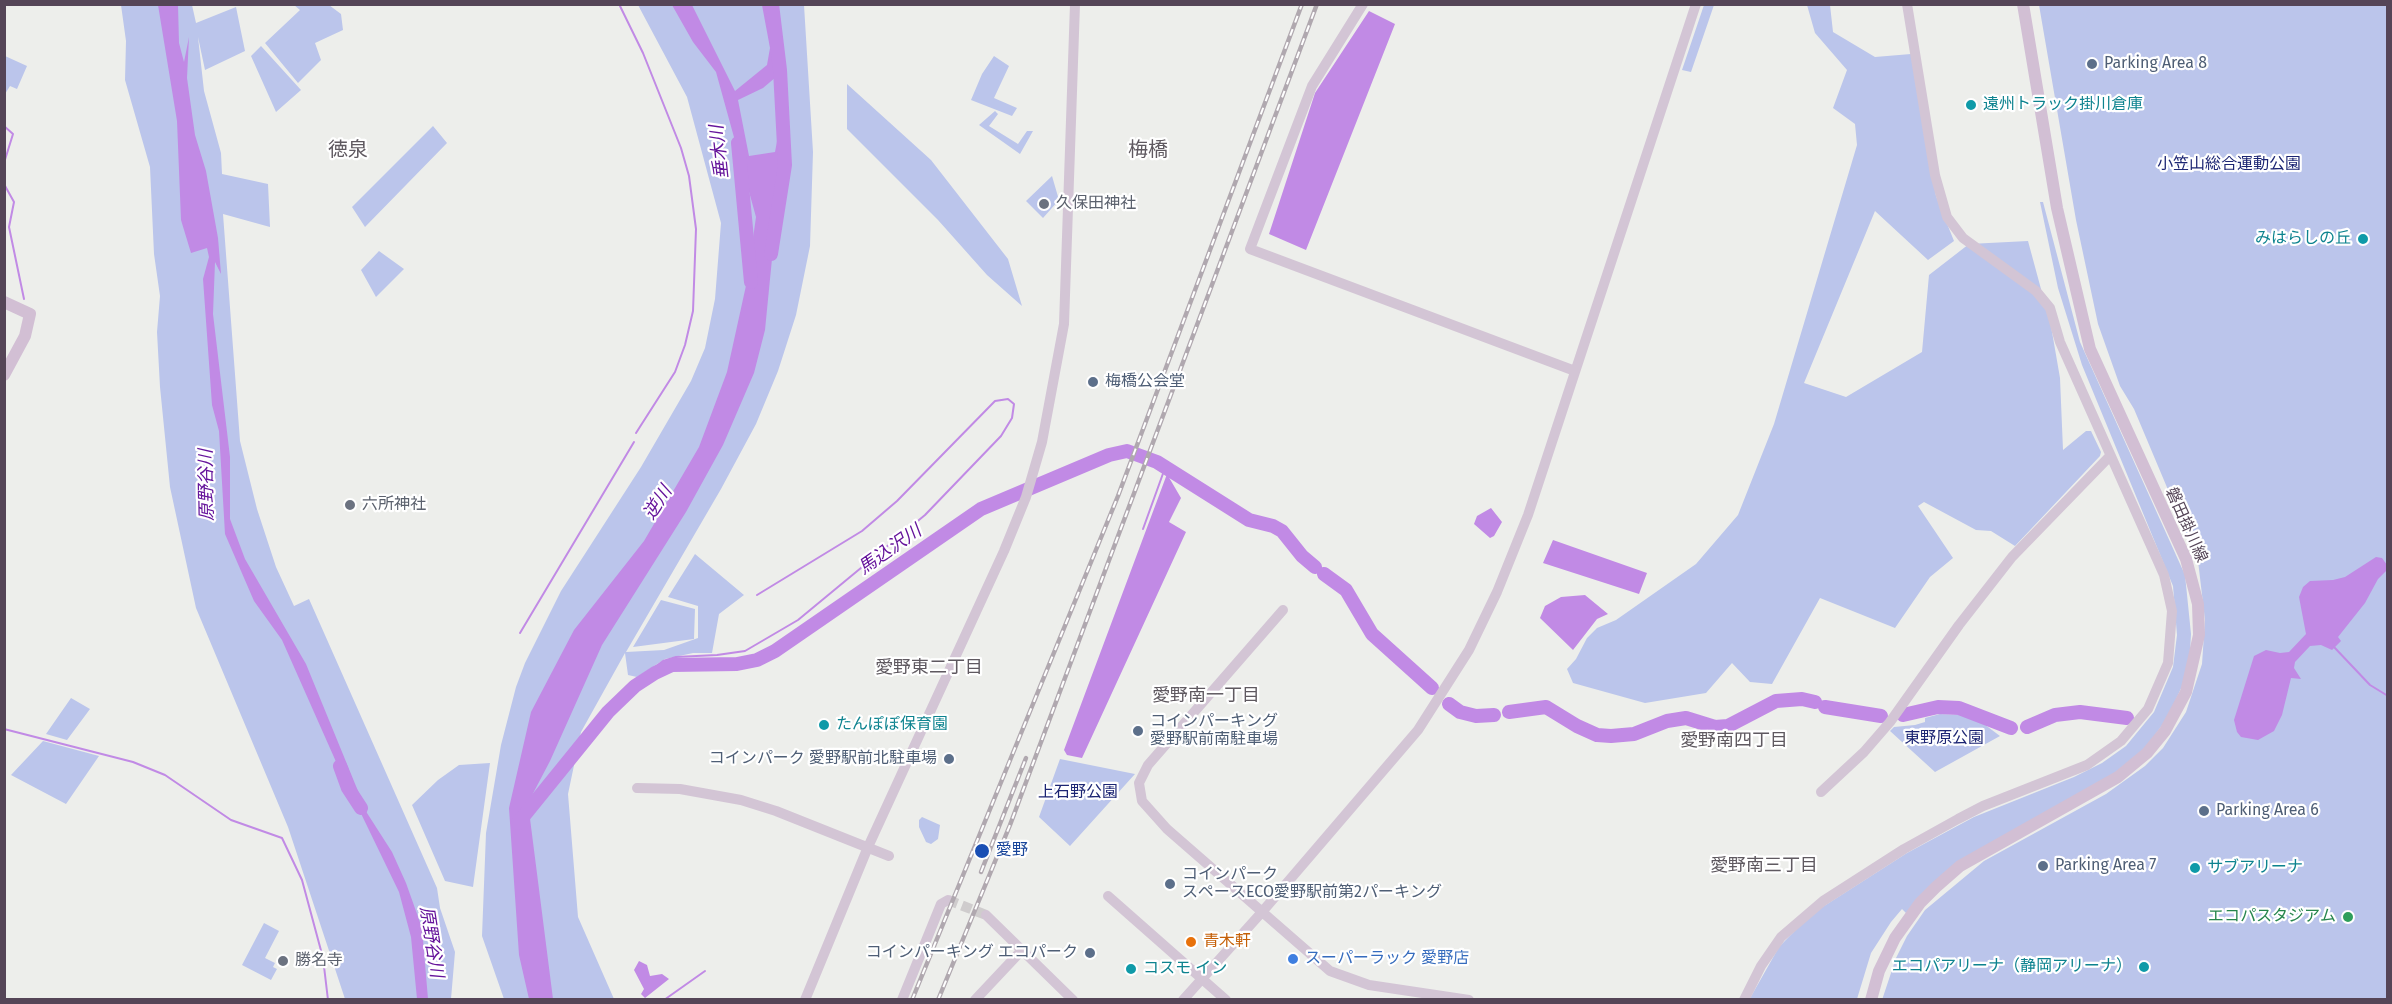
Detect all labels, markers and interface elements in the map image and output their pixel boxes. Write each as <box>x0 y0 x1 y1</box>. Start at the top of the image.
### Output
place label: Parking Area 8 <box>2104 54 2207 74</box>
marker: Parking Area 8 <box>2085 57 2099 71</box>
place label: 遠州トラック掛川倉庫 <box>1983 95 2143 115</box>
marker: 遠州トラック掛川倉庫 <box>1964 98 1978 112</box>
water label: 垂木川 <box>706 124 734 180</box>
district label: 徳泉 <box>328 138 368 162</box>
district label: 梅橋 <box>1128 138 1168 162</box>
park label: 小笠山総合運動公園 <box>2157 155 2301 175</box>
place label: 久保田神社 <box>1056 194 1136 214</box>
marker: 久保田神社 <box>1037 197 1051 211</box>
place label: みはらしの丘 <box>2255 229 2351 249</box>
marker: みはらしの丘 <box>2356 232 2370 246</box>
place label: 梅橋公会堂 <box>1105 372 1185 392</box>
marker: 梅橋公会堂 <box>1086 375 1100 389</box>
water label: 原野谷川 <box>196 449 218 521</box>
water label: 逆川 <box>639 482 677 524</box>
street label: 磐田掛川線 <box>2161 485 2211 565</box>
place label: 六所神社 <box>362 495 426 515</box>
marker: 六所神社 <box>343 498 357 512</box>
water label: 馬込沢川 <box>854 521 926 579</box>
district label: 愛野東二丁目 <box>875 657 983 679</box>
district label: 愛野南一丁目 <box>1152 685 1260 707</box>
place label: コインパーキング 愛野駅前南駐車場 <box>1150 712 1278 750</box>
place label: たんぽぽ保育園 <box>836 715 948 735</box>
marker: たんぽぽ保育園 <box>817 718 831 732</box>
marker: コインパーキング 愛野駅前南駐車場 <box>1131 724 1145 738</box>
park label: 東野原公園 <box>1904 729 1984 749</box>
district label: 愛野南四丁目 <box>1680 730 1788 752</box>
place label: コインパーク 愛野駅前北駐車場 <box>709 749 937 769</box>
marker: コインパーク 愛野駅前北駐車場 <box>942 752 956 766</box>
park label: 上石野公園 <box>1038 783 1118 803</box>
place label: Parking Area 6 <box>2216 801 2319 821</box>
marker: Parking Area 6 <box>2197 804 2211 818</box>
place label: 愛野 <box>996 841 1028 861</box>
marker: 愛野 <box>973 842 991 860</box>
district label: 愛野南三丁目 <box>1710 855 1818 877</box>
place label: Parking Area 7 <box>2055 856 2156 876</box>
place label: サブアリーナ <box>2207 858 2303 878</box>
marker: Parking Area 7 <box>2036 859 2050 873</box>
marker: サブアリーナ <box>2188 861 2202 875</box>
place label: コインパーク スペースECO愛野駅前第2パーキング <box>1182 865 1442 903</box>
marker: コインパーク スペースECO愛野駅前第2パーキング <box>1163 877 1177 891</box>
water label: 原野谷川 <box>415 905 447 979</box>
place label: エコパスタジアム <box>2208 907 2336 927</box>
marker: エコパスタジアム <box>2341 910 2355 924</box>
place label: 青木軒 <box>1203 932 1251 952</box>
marker: 青木軒 <box>1184 935 1198 949</box>
place label: コインパーキング エコパーク <box>866 943 1078 963</box>
marker: コインパーキング エコパーク <box>1083 946 1097 960</box>
place label: スーパーラック 愛野店 <box>1305 949 1469 969</box>
place label: 勝名寺 <box>295 951 343 971</box>
marker: スーパーラック 愛野店 <box>1286 952 1300 966</box>
marker: 勝名寺 <box>276 954 290 968</box>
place label: エコパアリーナ（静岡アリーナ） <box>1892 957 2132 977</box>
place label: コスモ イン <box>1143 959 1227 979</box>
marker: エコパアリーナ（静岡アリーナ） <box>2137 960 2151 974</box>
marker: コスモ イン <box>1124 962 1138 976</box>

